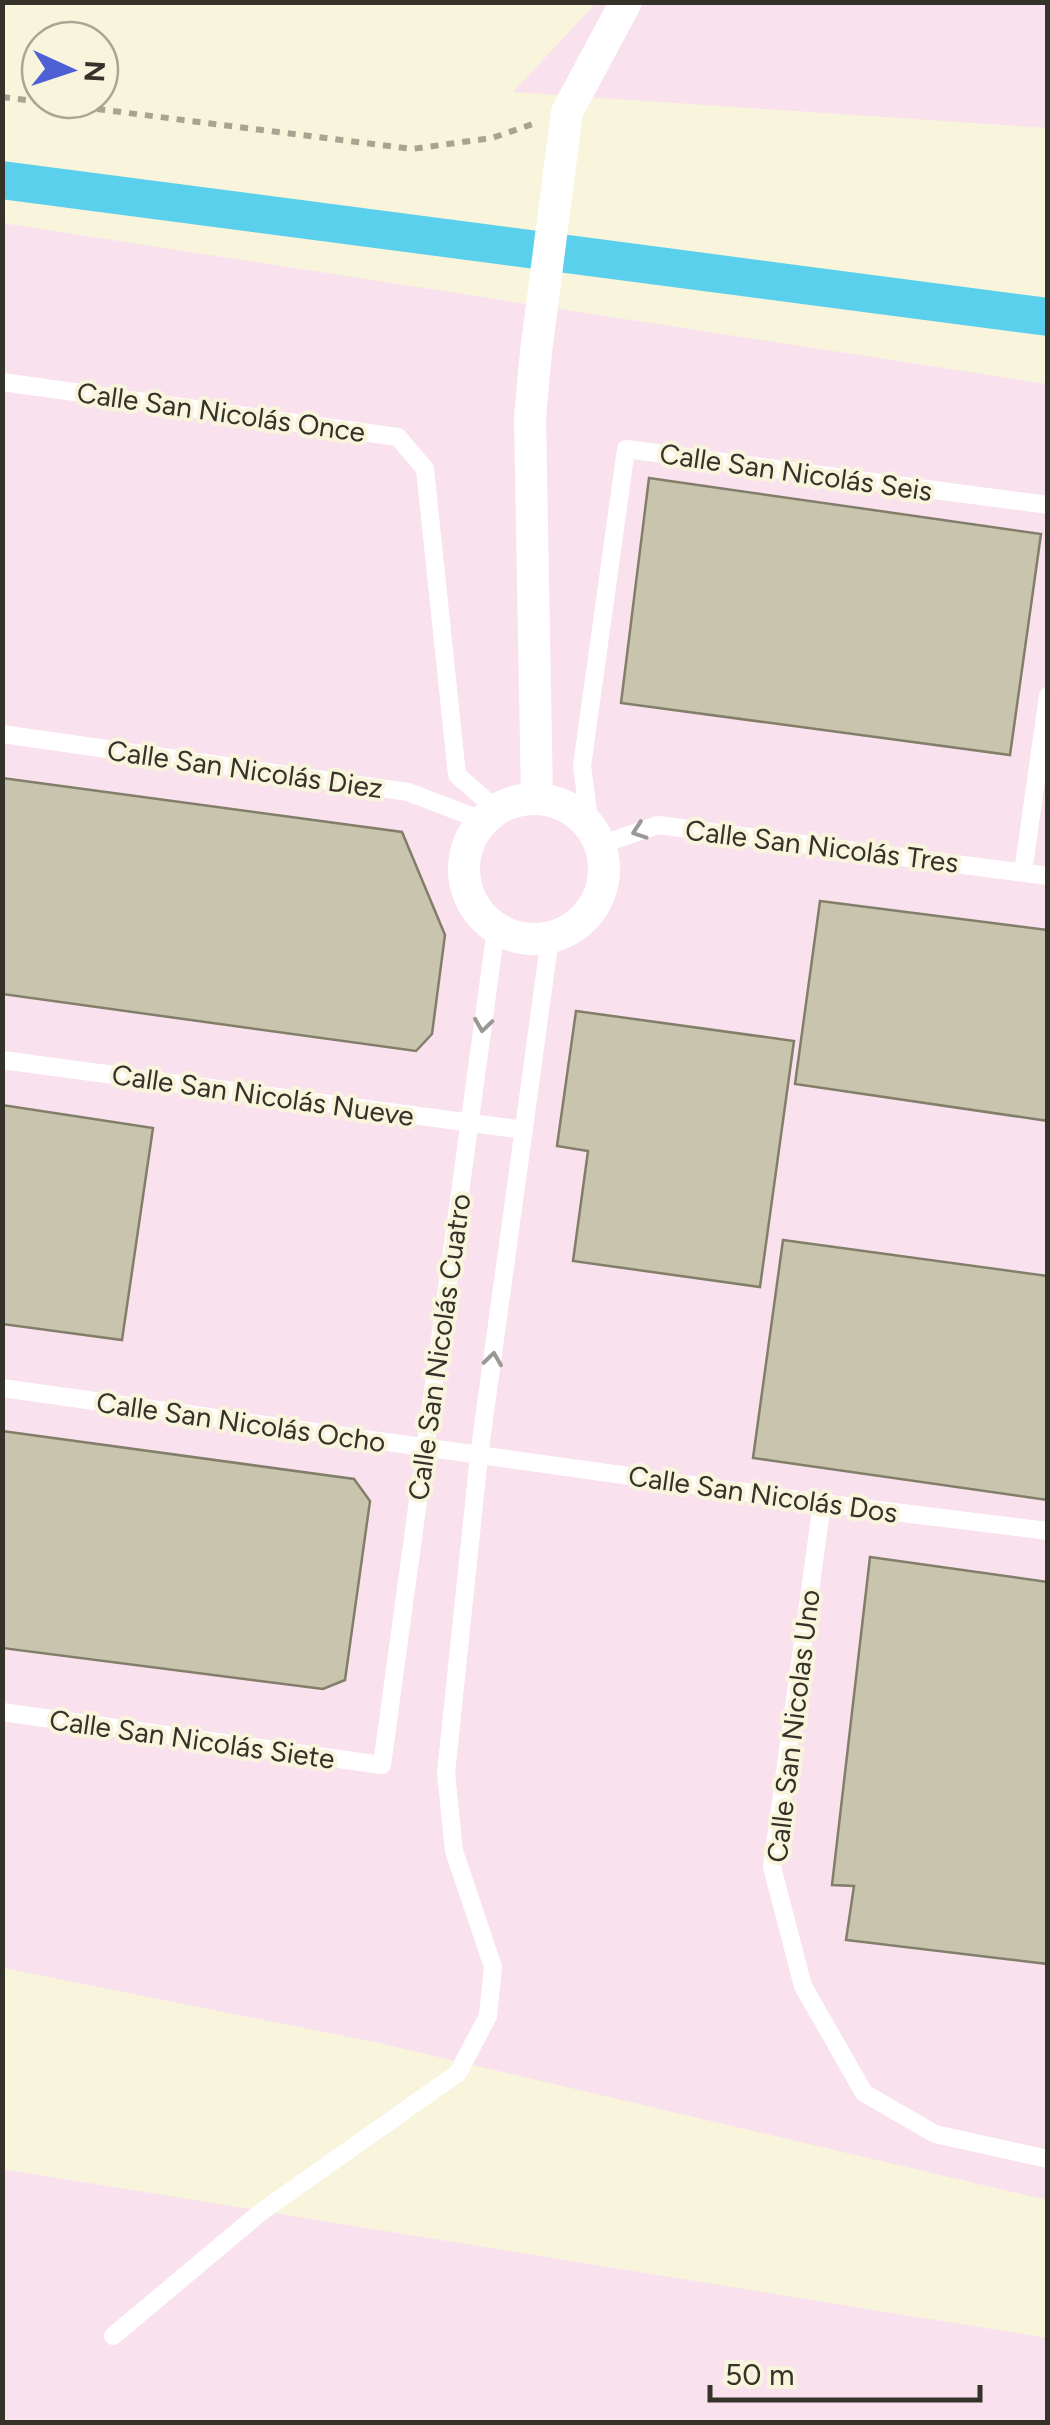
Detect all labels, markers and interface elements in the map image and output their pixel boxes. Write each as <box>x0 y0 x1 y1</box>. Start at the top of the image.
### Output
north arrow <box>20 20 120 120</box>
text: N <box>77 60 113 83</box>
street label: Calle San Nicolás Once <box>75 375 367 449</box>
street label: Calle San Nicolás Seis <box>657 436 935 508</box>
street label: Calle San Nicolás Diez <box>105 733 385 805</box>
street label: Calle San Nicolás Tres <box>684 812 960 880</box>
one-way arrow <box>632 820 649 840</box>
one-way arrow <box>474 1017 495 1033</box>
street label: Calle San Nicolás Nueve <box>110 1057 416 1133</box>
street label: Calle San Nicolás Cuatro <box>401 1191 477 1503</box>
one-way arrow <box>481 1351 502 1367</box>
street label: Calle San Nicolás Ocho <box>94 1385 388 1459</box>
street label: Calle San Nicolás Dos <box>626 1458 900 1530</box>
street label: Calle San Nicolas Uno <box>759 1588 827 1864</box>
street label: Calle San Nicolás Siete <box>47 1702 337 1776</box>
scale bar <box>710 2340 980 2402</box>
text: 50 m <box>725 2356 794 2393</box>

